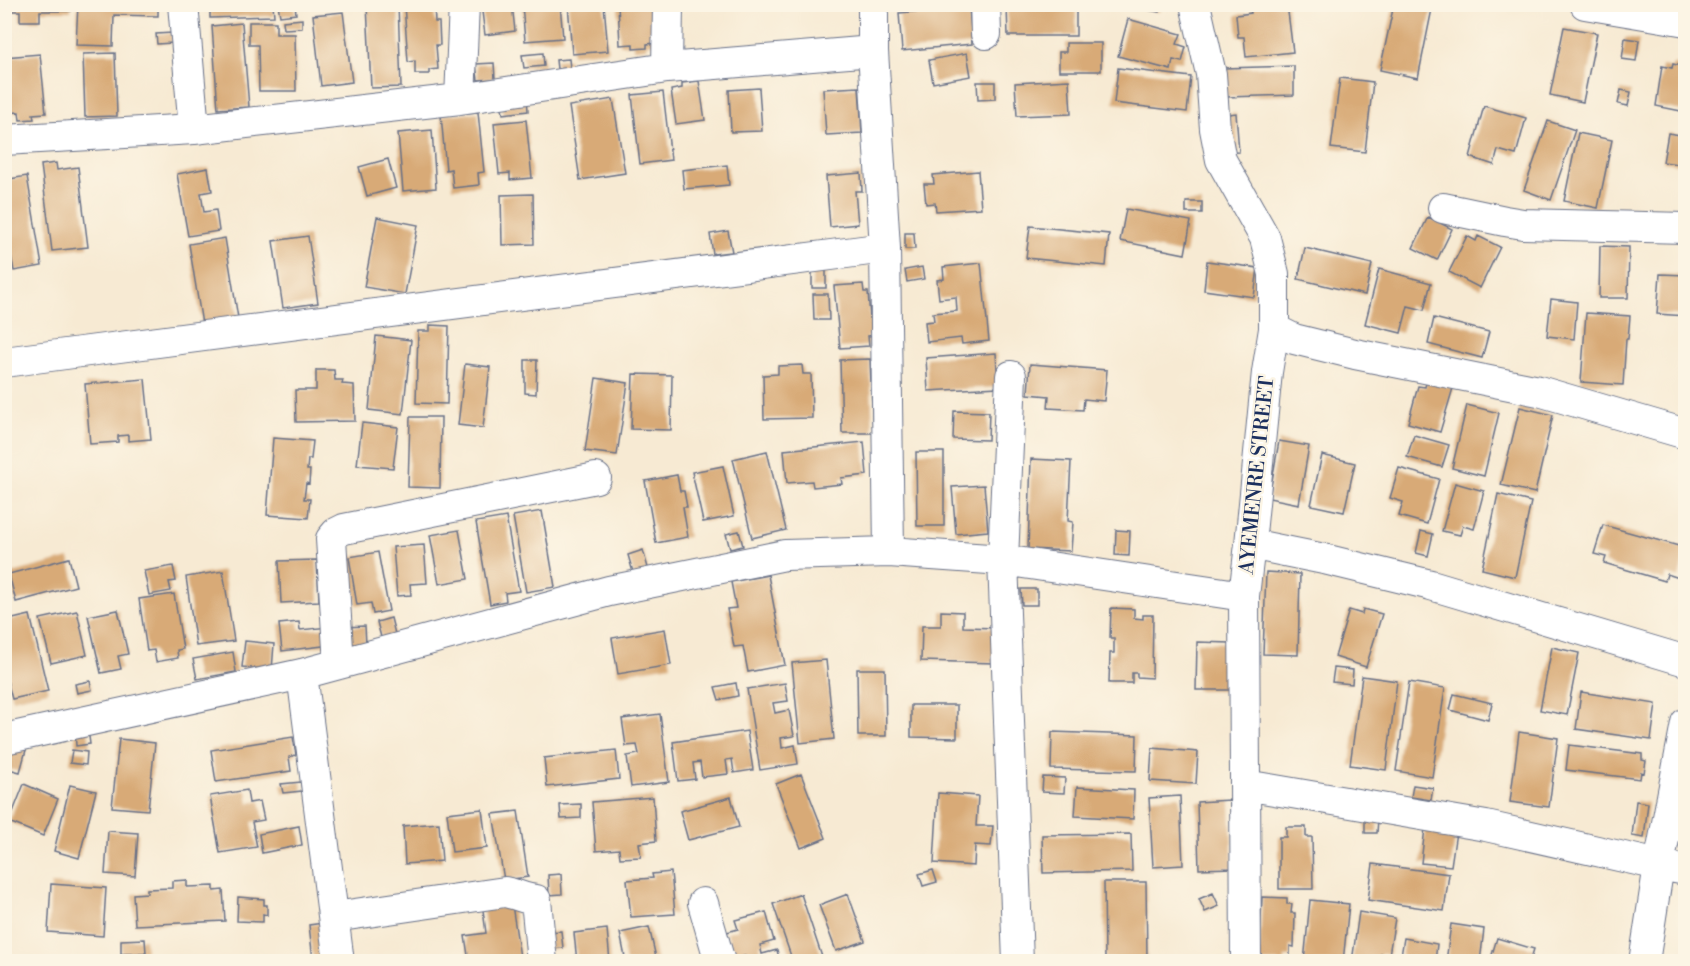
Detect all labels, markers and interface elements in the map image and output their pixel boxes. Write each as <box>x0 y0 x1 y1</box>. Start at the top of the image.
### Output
street label: AYEMENRE STREET <box>1235 375 1280 576</box>

